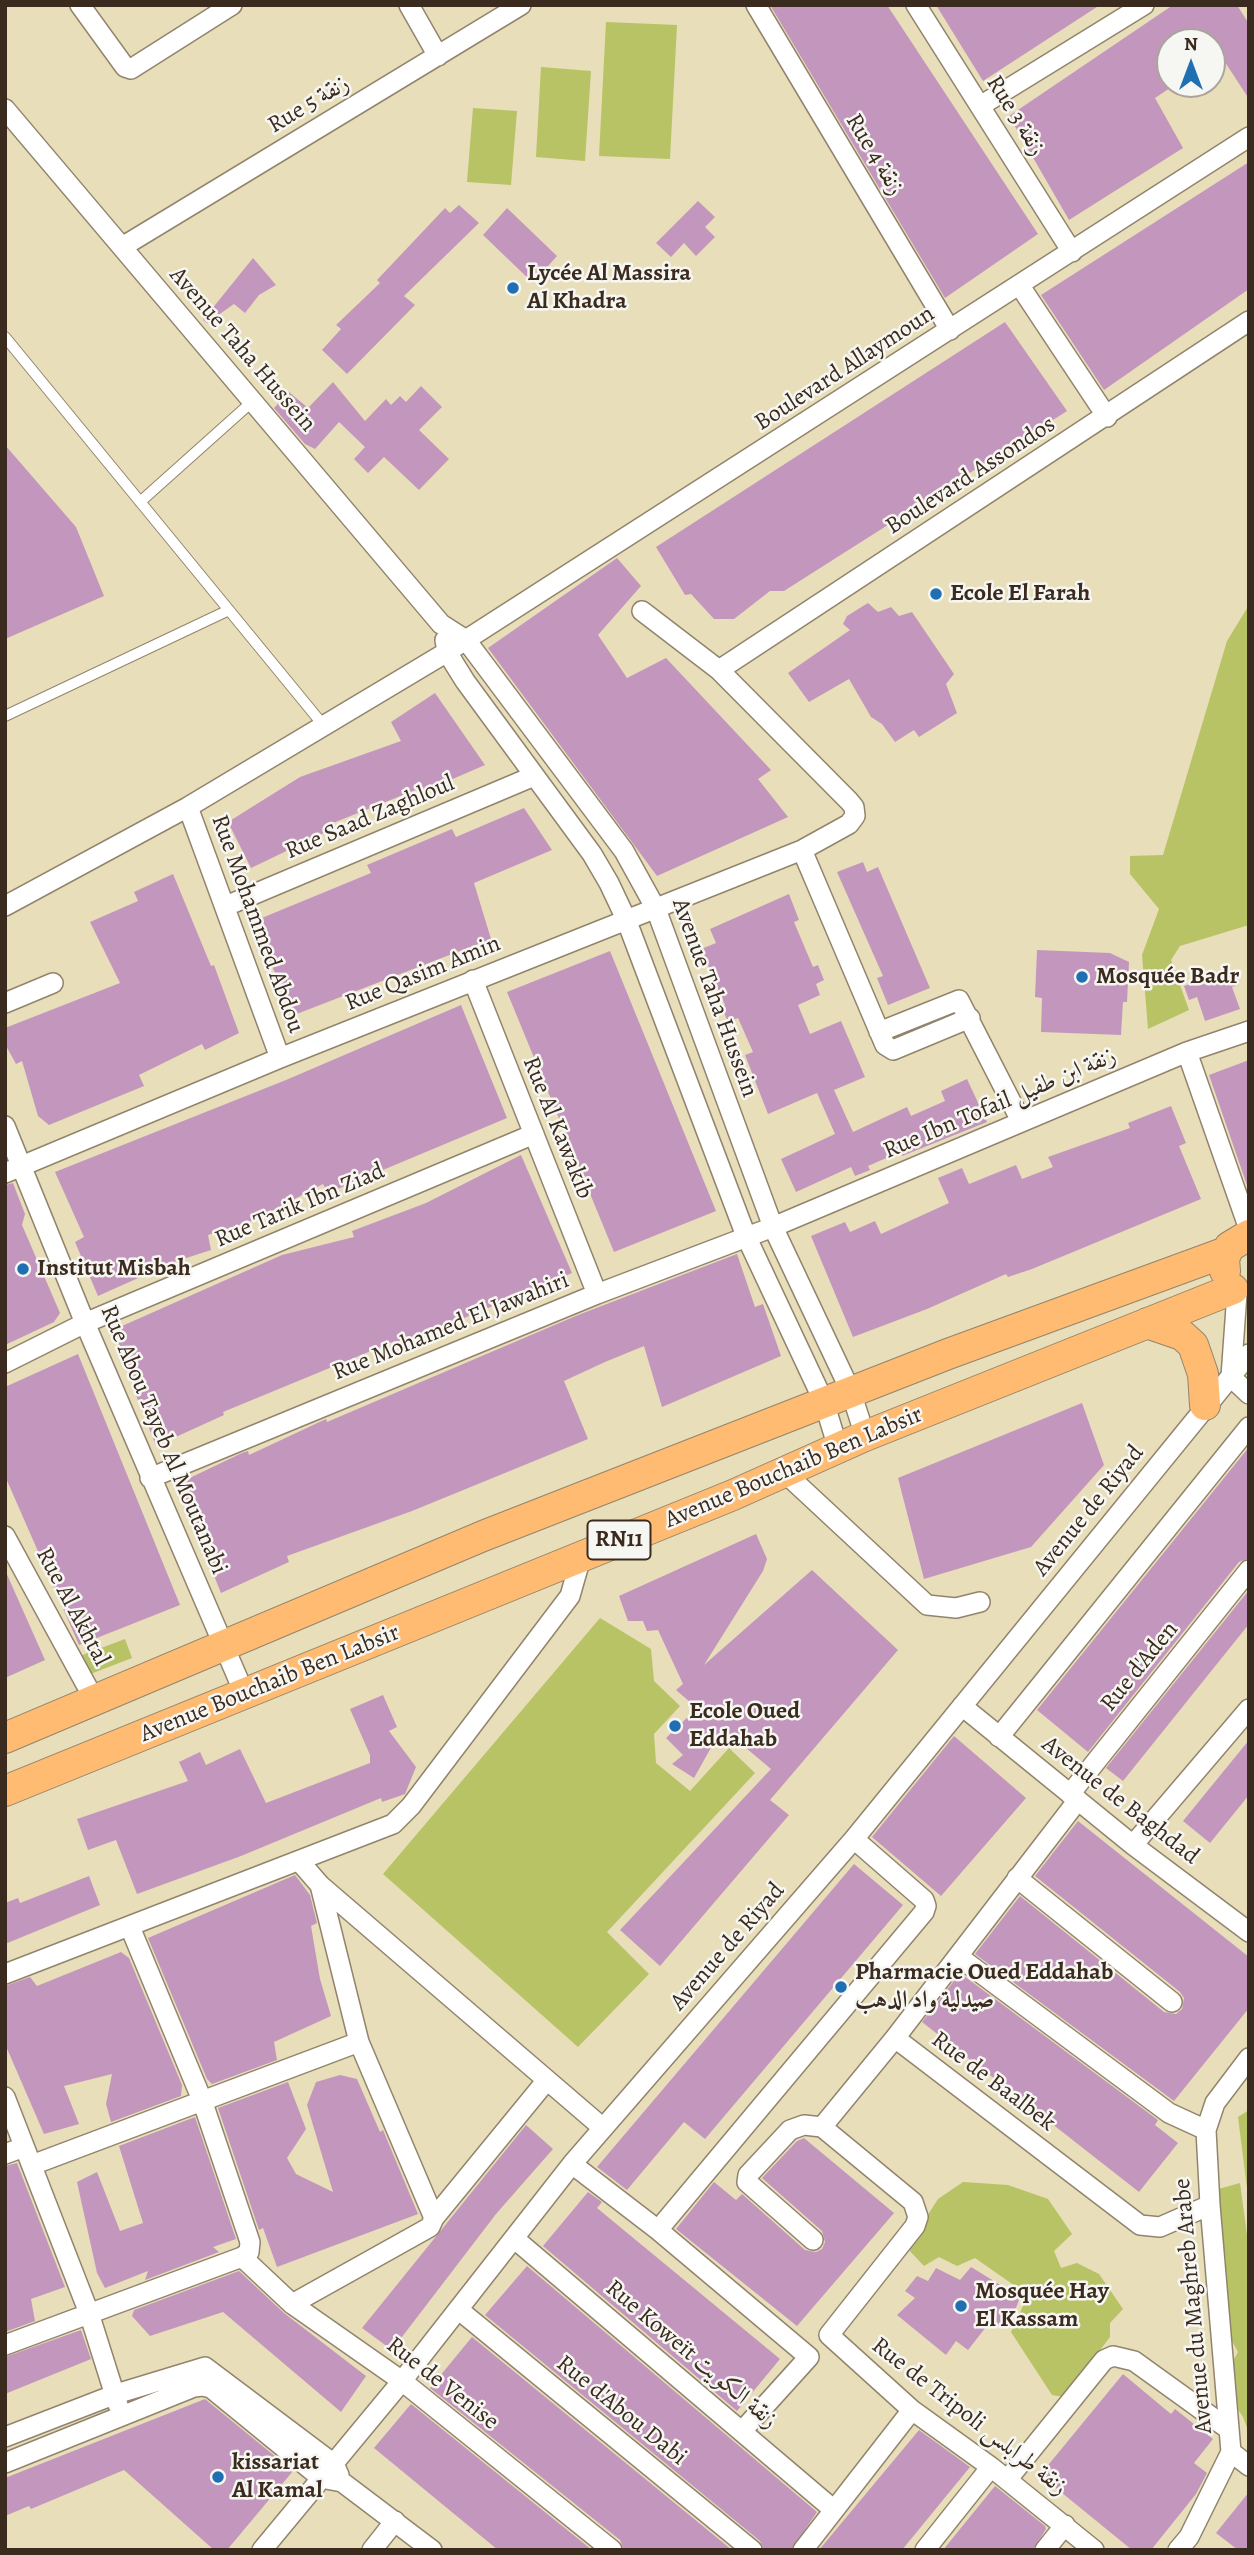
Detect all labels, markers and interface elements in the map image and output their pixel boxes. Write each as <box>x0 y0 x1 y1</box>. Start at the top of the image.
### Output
north arrow <box>1156 28 1226 98</box>
text: N <box>1184 31 1198 57</box>
street label: Rue 5 زنقة <box>263 70 355 140</box>
street label: Rue 3 زنقة <box>979 70 1051 162</box>
street label: Rue 4 زنقة <box>838 109 910 201</box>
place label: Lycée Al Massira Al Khadra <box>527 260 691 316</box>
street label: Avenue Taha Hussein <box>163 262 321 438</box>
marker: Lycée Al Massira Al Khadra <box>505 280 521 296</box>
street label: Boulevard Allaymoun <box>750 300 940 438</box>
street label: Boulevard Assondos <box>881 410 1061 542</box>
place label: Ecole El Farah <box>950 580 1090 608</box>
marker: Ecole El Farah <box>928 586 944 602</box>
street label: Rue Saad Zaghloul <box>281 769 459 867</box>
street label: Rue Mohammed Abdou <box>204 811 310 1037</box>
street label: Avenue Taha Hussein <box>665 895 763 1101</box>
street label: Rue Qasim Amin <box>341 930 505 1018</box>
place label: Mosquée Badr <box>1096 963 1239 991</box>
marker: Mosquée Badr <box>1074 969 1090 985</box>
street label: Rue Ibn Tofail زنقة ابن طفيل <box>879 1042 1121 1166</box>
street label: Rue Al Kawakib <box>515 1053 599 1203</box>
street label: Rue Tarik Ibn Ziad <box>211 1157 389 1255</box>
place label: Institut Misbah <box>37 1255 191 1283</box>
marker: Institut Misbah <box>15 1261 31 1277</box>
street label: Rue Mohamed El Jawahiri <box>329 1266 573 1388</box>
street label: Rue Abou Tayeb Al Moutanabi <box>93 1301 233 1579</box>
street label: Avenue Bouchaib Ben Labsir <box>661 1401 927 1535</box>
street label: Avenue de Riyad <box>1027 1440 1151 1582</box>
road number: RN11 <box>588 1520 650 1560</box>
street label: Rue Al Akhtal <box>29 1543 115 1671</box>
street label: Rue d'Aden <box>1095 1616 1185 1718</box>
street label: Avenue Bouchaib Ben Labsir <box>136 1619 404 1749</box>
place label: Ecole Oued Eddahab <box>689 1698 800 1754</box>
marker: Ecole Oued Eddahab <box>667 1718 683 1734</box>
street label: Avenue de Baghdad <box>1036 1731 1204 1871</box>
street label: Avenue de Riyad <box>665 1877 791 2017</box>
place label: Pharmacie Oued Eddahab صيدلية واد الدهب <box>855 1959 1113 2015</box>
marker: Pharmacie Oued Eddahab صيدلية واد الدهب <box>833 1979 849 1995</box>
street label: Rue de Baalbek <box>925 2026 1061 2138</box>
street label: Avenue du Maghreb Arabe <box>1168 2177 1220 2435</box>
street label: Rue Koweït زنقة الكويت <box>599 2275 783 2435</box>
place label: Mosquée Hay El Kassam <box>975 2278 1109 2334</box>
marker: Mosquée Hay El Kassam <box>953 2298 969 2314</box>
street label: Rue de Venise <box>380 2331 504 2437</box>
street label: Rue de Tripoli زنقة طرابلس <box>865 2332 1073 2502</box>
street label: Rue d'Abou Dabi <box>550 2350 692 2472</box>
place label: kissariat Al Kamal <box>232 2449 322 2505</box>
marker: kissariat Al Kamal <box>210 2469 226 2485</box>

